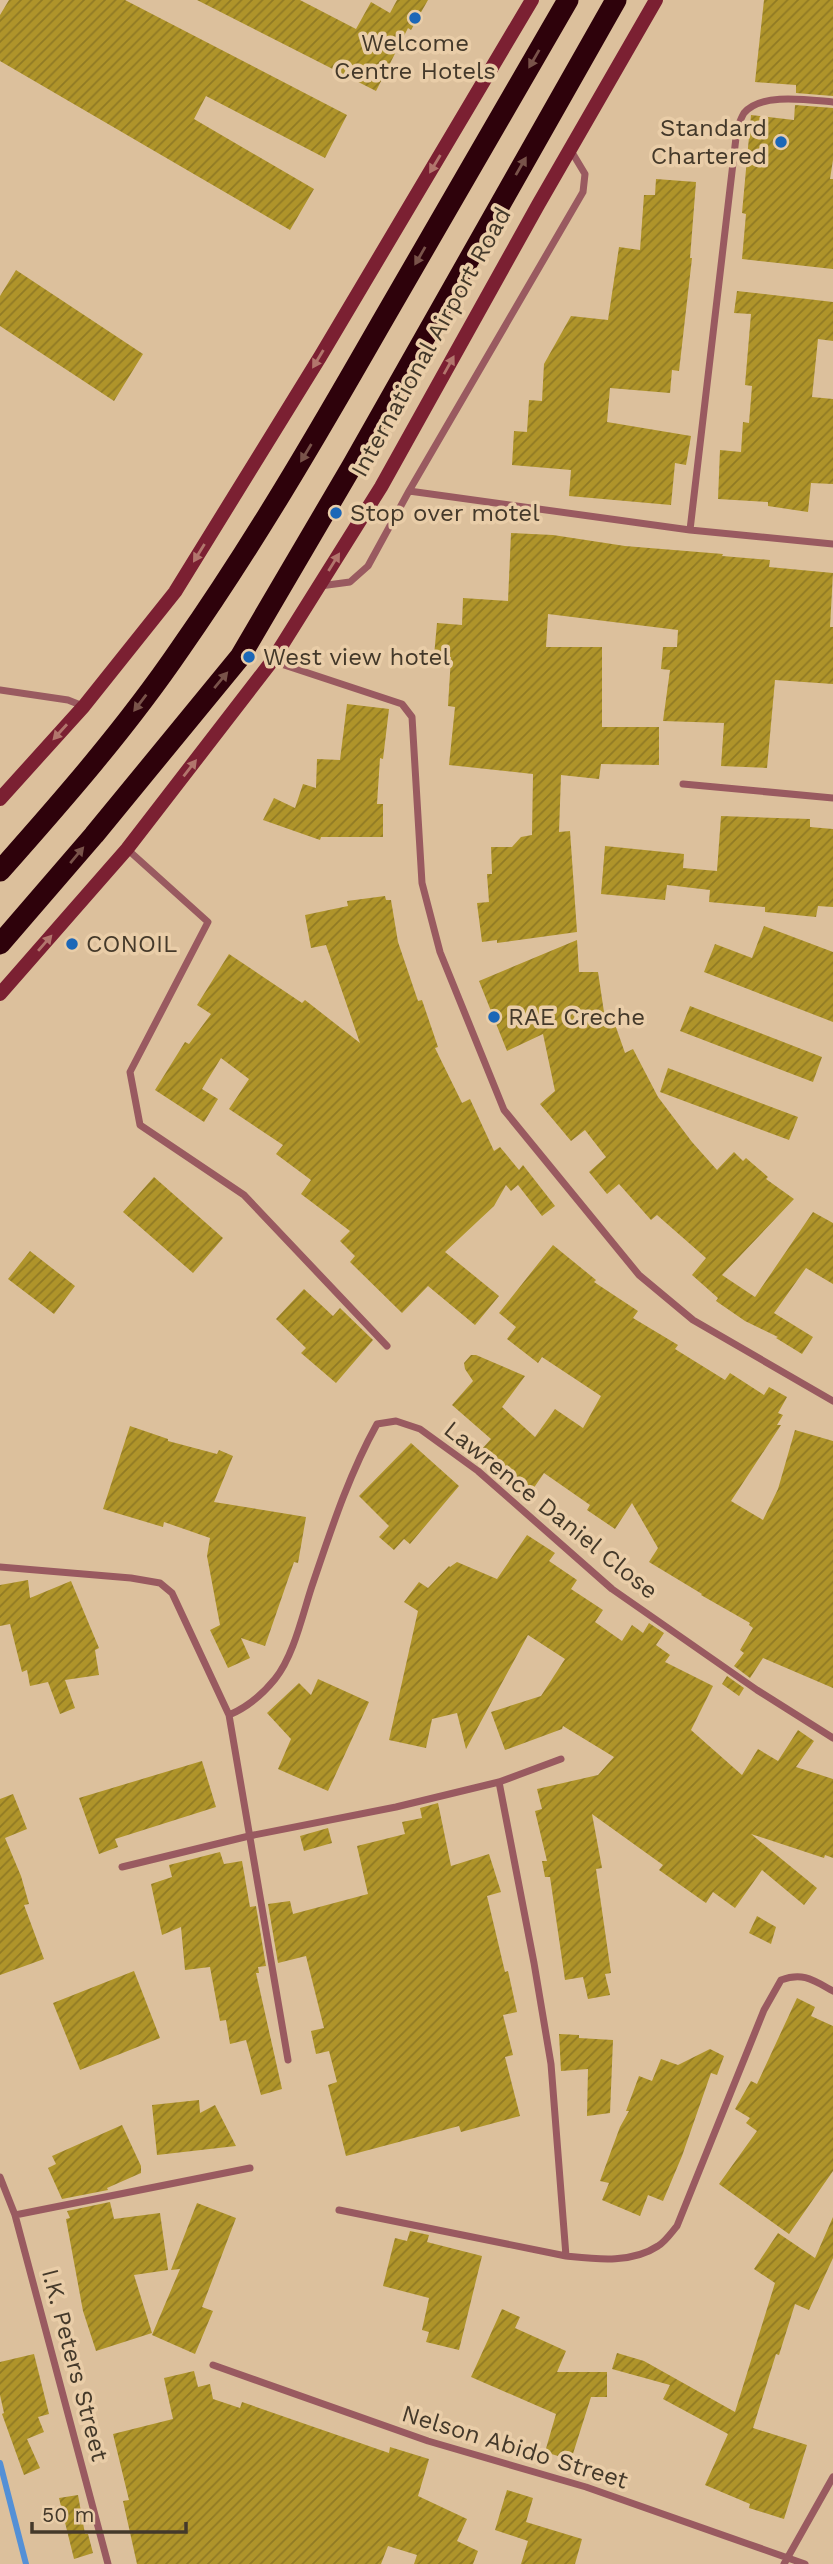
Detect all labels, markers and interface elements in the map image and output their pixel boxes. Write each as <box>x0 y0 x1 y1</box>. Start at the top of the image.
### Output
marker: Welcome Centre Hotels <box>407 10 423 26</box>
place label: Welcome Centre Hotels <box>334 29 496 85</box>
one-way arrow <box>528 50 540 69</box>
place label: Standard Chartered <box>651 114 767 170</box>
marker: Standard Chartered <box>773 134 789 150</box>
one-way arrow <box>428 154 441 173</box>
one-way arrow <box>515 157 527 176</box>
street label: International Airport Road <box>345 202 517 482</box>
one-way arrow <box>414 247 427 266</box>
one-way arrow <box>312 350 324 369</box>
one-way arrow <box>443 355 455 375</box>
one-way arrow <box>300 443 312 462</box>
place label: Stop over motel <box>350 499 540 527</box>
marker: Stop over motel <box>328 505 344 521</box>
one-way arrow <box>192 543 205 563</box>
one-way arrow <box>328 552 341 571</box>
place label: West view hotel <box>263 643 450 671</box>
marker: West view hotel <box>241 649 257 665</box>
one-way arrow <box>214 671 229 689</box>
one-way arrow <box>132 694 147 712</box>
one-way arrow <box>52 724 68 741</box>
one-way arrow <box>182 759 196 777</box>
one-way arrow <box>69 847 84 864</box>
place label: CONOIL <box>86 930 177 958</box>
one-way arrow <box>37 934 53 952</box>
marker: CONOIL <box>64 936 80 952</box>
place label: RAE Creche <box>508 1003 645 1031</box>
marker: RAE Creche <box>486 1009 502 1025</box>
street label: Lawrence Daniel Close <box>439 1415 663 1605</box>
street label: I.K. Peters Street <box>36 2266 114 2464</box>
street label: Nelson Abido Street <box>399 2399 631 2495</box>
scale bar <box>32 2490 186 2534</box>
text: 50 m <box>42 2502 94 2527</box>

